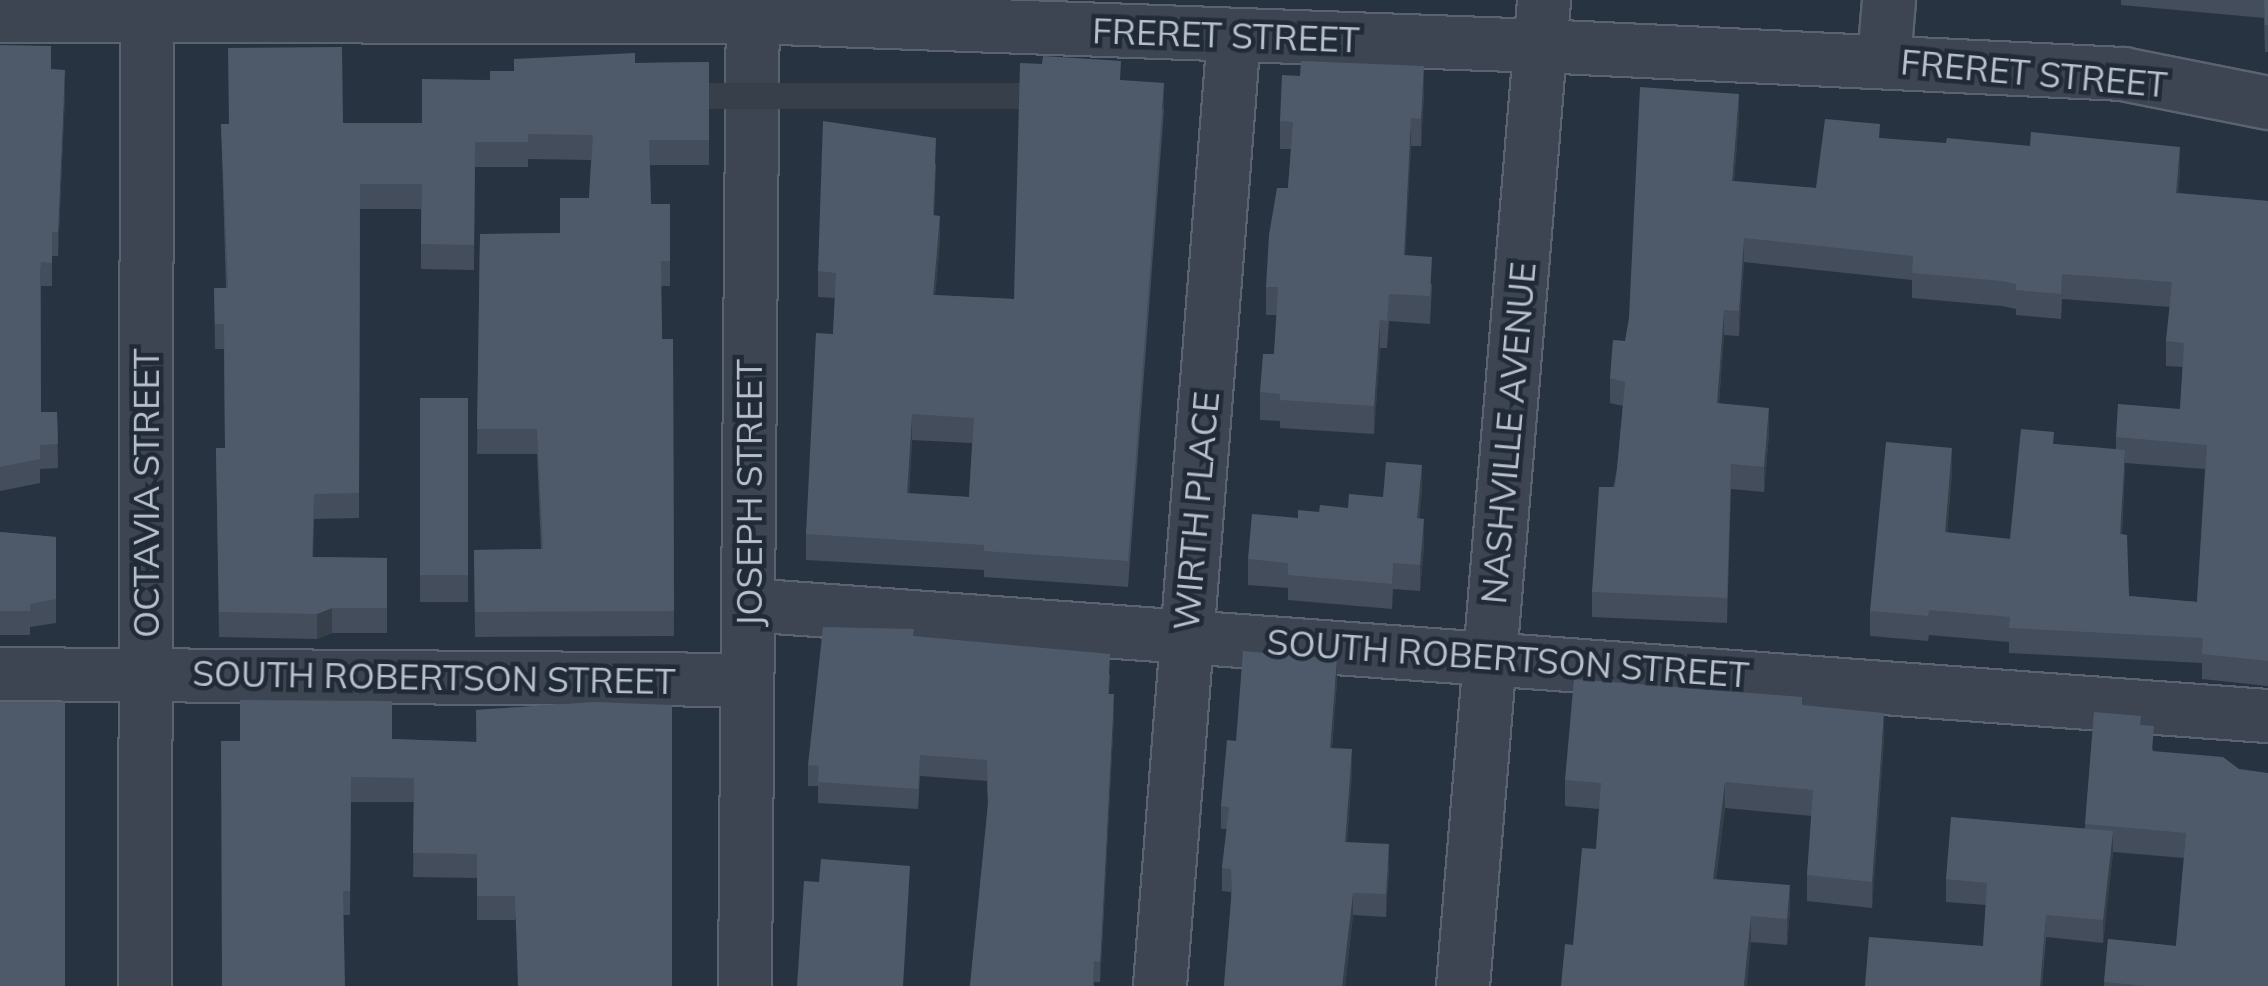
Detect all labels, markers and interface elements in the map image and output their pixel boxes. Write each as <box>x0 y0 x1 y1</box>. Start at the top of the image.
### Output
street label: FRERET STREET <box>1092 9 1360 61</box>
street label: FRERET STREET <box>1899 40 2169 106</box>
street label: NASHVILLE AVENUE <box>1472 260 1544 606</box>
street label: OCTAVIA STREET <box>125 348 167 638</box>
street label: JOSEPH STREET <box>728 359 770 627</box>
street label: WIRTH PLACE <box>1165 390 1227 632</box>
street label: SOUTH ROBERTSON STREET <box>1265 620 1751 696</box>
street label: SOUTH ROBERTSON STREET <box>192 652 676 702</box>

